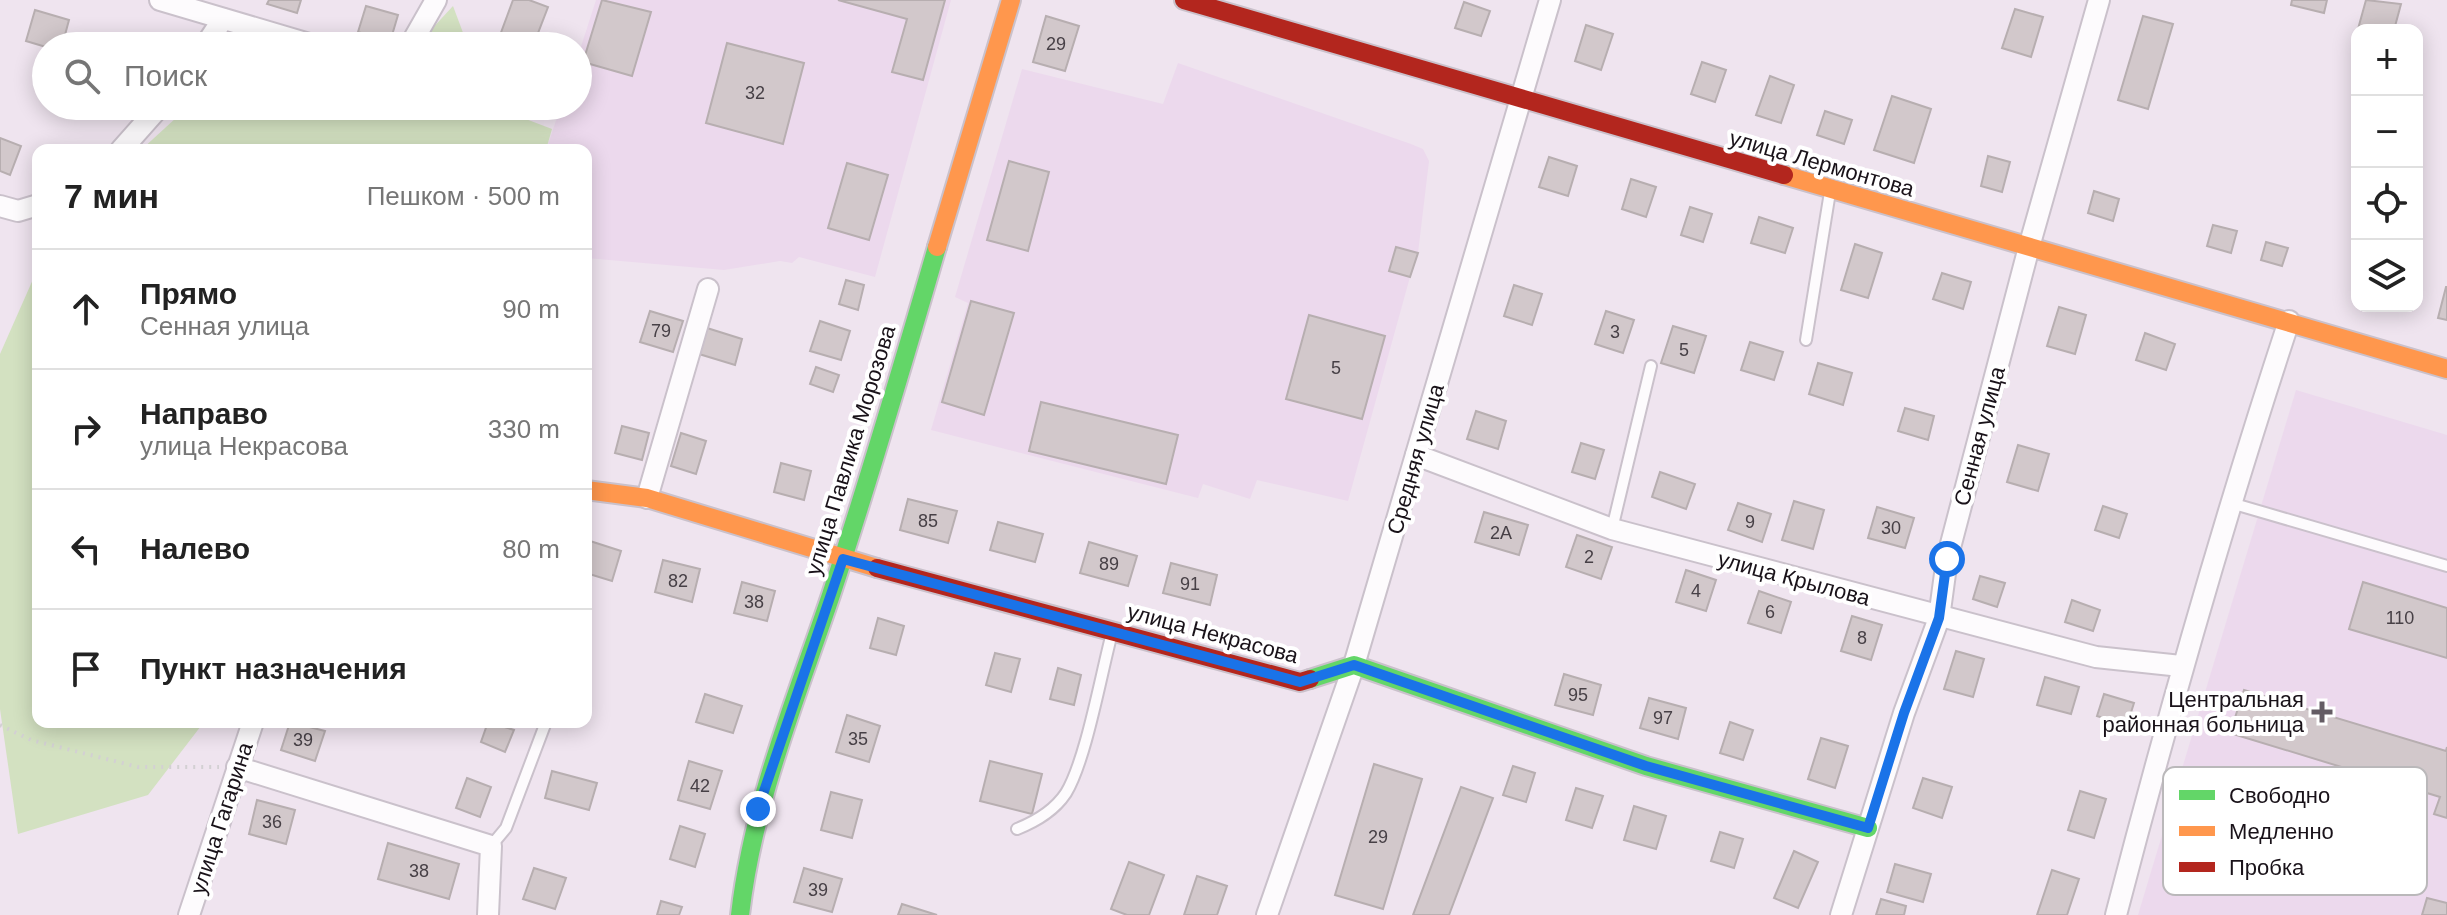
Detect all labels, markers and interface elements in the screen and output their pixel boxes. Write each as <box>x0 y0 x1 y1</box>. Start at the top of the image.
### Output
map controls <box>2351 24 2423 312</box>
button: + <box>2351 24 2423 96</box>
search box <box>32 32 592 120</box>
house number: 29 <box>1046 34 1066 54</box>
icon: search <box>60 54 104 98</box>
text: Поиск <box>124 59 207 92</box>
house number: 32 <box>745 83 765 103</box>
button: − <box>2351 96 2423 168</box>
street label: улица Лермонтова <box>1727 125 1918 202</box>
button: locate <box>2351 168 2423 240</box>
text: 7 мин <box>64 177 159 215</box>
text: Пешком · 500 m <box>367 181 560 211</box>
button: layers <box>2351 240 2423 312</box>
text: Прямо <box>140 277 237 310</box>
icon: ahead <box>64 287 108 331</box>
text: 90 m <box>502 294 560 324</box>
text: Сенная улица <box>140 311 309 341</box>
house number: 79 <box>651 321 671 341</box>
street label: улица Павлика Морозова <box>800 321 901 578</box>
house number: 3 <box>1610 322 1620 342</box>
house number: 5 <box>1679 340 1689 360</box>
house number: 5 <box>1331 358 1341 378</box>
street label: Сенная улица <box>1949 363 2010 509</box>
street label: Средняя улица <box>1382 380 1449 537</box>
text: Направо <box>140 397 268 430</box>
icon: right <box>64 407 108 451</box>
text: 330 m <box>488 414 560 444</box>
text: улица Некрасова <box>140 431 348 461</box>
house number: 85 <box>918 511 938 531</box>
house number: 9 <box>1745 512 1755 532</box>
house number: 30 <box>1881 518 1901 538</box>
house number: 2А <box>1490 523 1512 543</box>
icon: left <box>64 527 108 571</box>
text: Налево <box>140 532 250 565</box>
text: 80 m <box>502 534 560 564</box>
route start <box>1929 541 1965 577</box>
street label: улица Крылова <box>1715 546 1873 611</box>
house number: 2 <box>1584 547 1594 567</box>
house number: 89 <box>1099 554 1119 574</box>
house number: 82 <box>668 571 688 591</box>
house number: 91 <box>1180 574 1200 594</box>
house number: 4 <box>1691 581 1701 601</box>
house number: 38 <box>744 592 764 612</box>
street label: улица Некрасова <box>1125 599 1302 669</box>
house number: 6 <box>1765 602 1775 622</box>
house number: 110 <box>2386 608 2414 628</box>
house number: 8 <box>1857 628 1867 648</box>
icon: arrive <box>64 647 108 691</box>
text: Пункт назначения <box>140 652 407 685</box>
house number: 95 <box>1568 685 1588 705</box>
place label: Центральная районная больница <box>2103 687 2305 737</box>
marker: Центральная районная больница <box>2311 701 2333 723</box>
house number: 97 <box>1653 708 1673 728</box>
house number: 35 <box>848 729 868 749</box>
house number: 39 <box>293 730 313 750</box>
street label: улица Гагарина <box>185 738 258 897</box>
legend <box>2163 767 2427 895</box>
house number: 42 <box>690 776 710 796</box>
text: Свободно <box>2229 783 2330 808</box>
route end <box>740 791 776 827</box>
house number: 36 <box>262 812 282 832</box>
text: Медленно <box>2229 819 2334 844</box>
house number: 29 <box>1368 827 1388 847</box>
text: Пробка <box>2229 855 2305 880</box>
house number: 38 <box>409 861 429 881</box>
house number: 39 <box>808 880 828 900</box>

